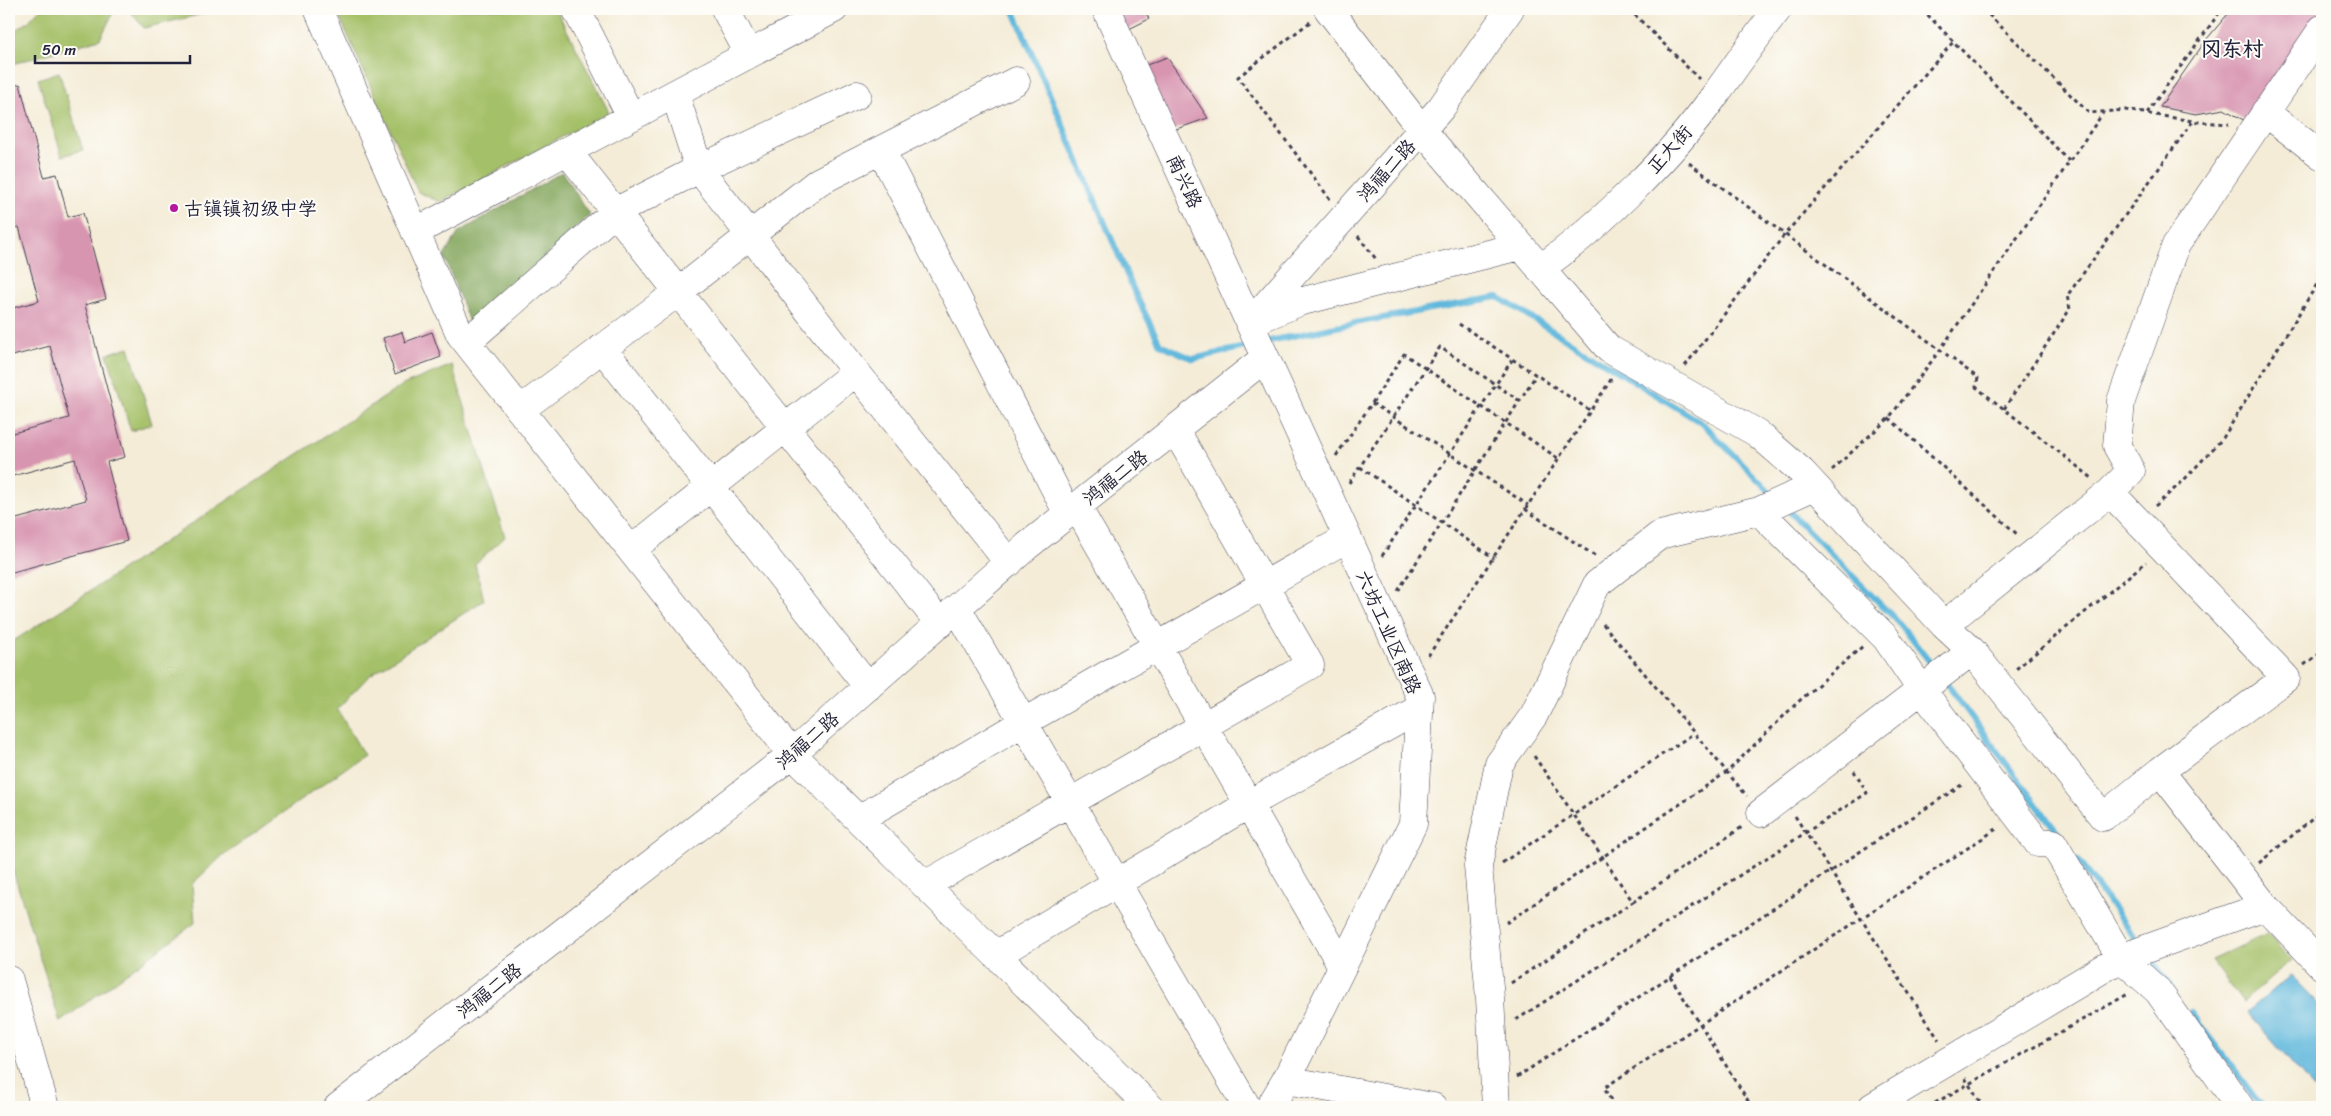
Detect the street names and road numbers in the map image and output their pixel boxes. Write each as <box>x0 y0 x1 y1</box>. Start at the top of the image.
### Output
street label: 正大街 <box>1638 117 1701 182</box>
street label: 鸿福二路 <box>1349 131 1424 210</box>
street label: 南兴路 <box>1158 148 1212 214</box>
street label: 鸿福二路 <box>1075 441 1155 514</box>
street label: 六坊工业区南路 <box>1346 565 1431 700</box>
street label: 鸿福二路 <box>768 703 847 778</box>
street label: 鸿福二路 <box>449 954 529 1027</box>

